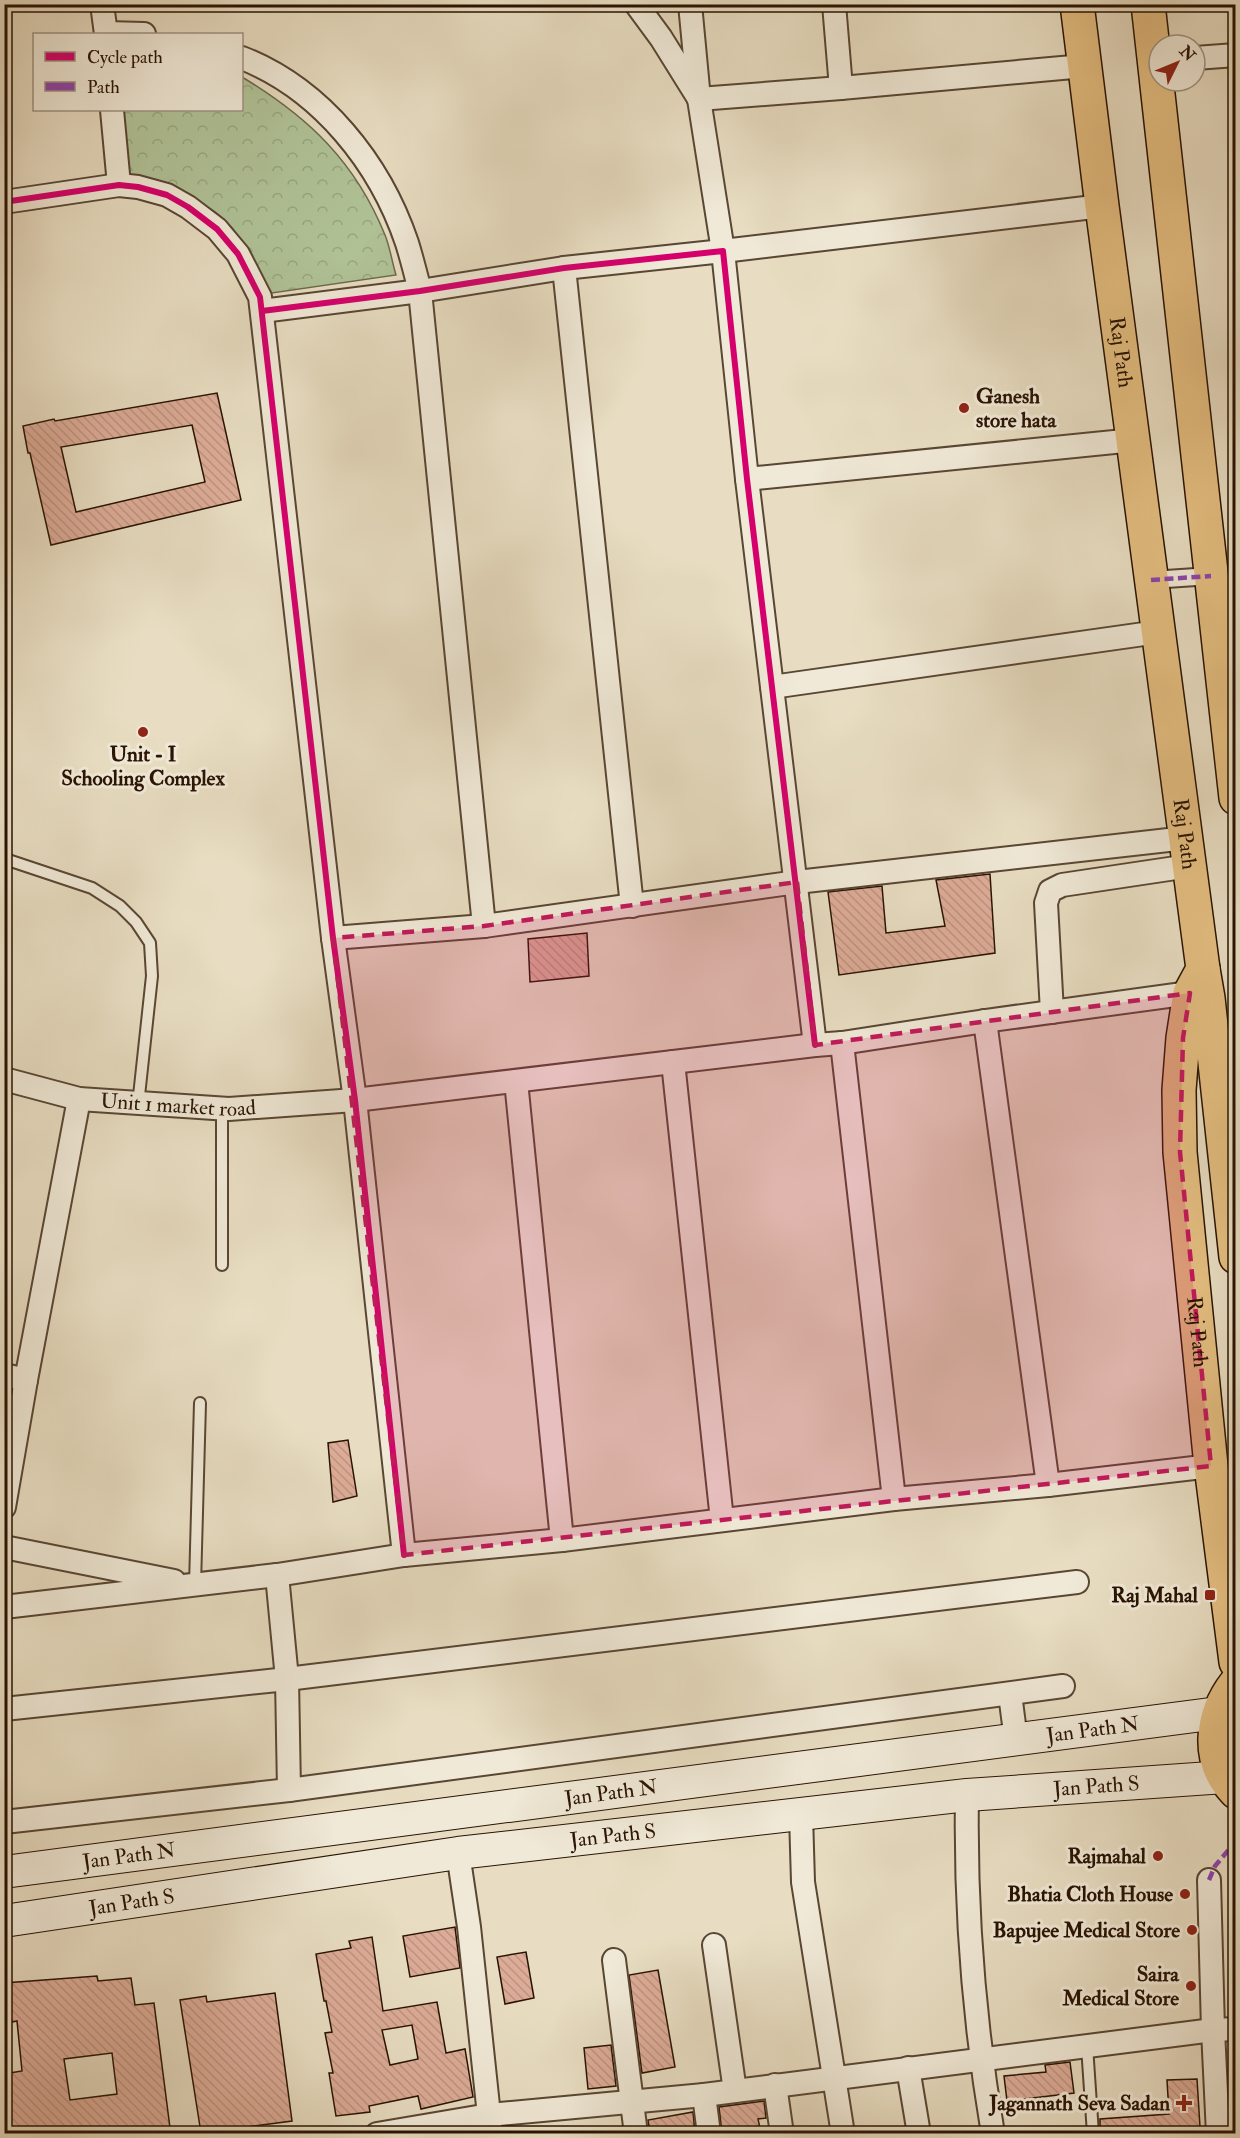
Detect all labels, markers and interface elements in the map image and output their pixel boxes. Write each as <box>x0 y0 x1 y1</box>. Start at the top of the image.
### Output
legend <box>33 33 243 111</box>
north arrow <box>1147 33 1207 93</box>
text: N <box>1174 41 1200 66</box>
text: Cycle path <box>87 46 163 69</box>
text: Path <box>87 76 120 99</box>
street label: Raj Path <box>1103 315 1139 389</box>
place label: Ganesh store hata <box>976 383 1057 434</box>
marker: Ganesh store hata <box>957 401 971 415</box>
marker: Unit - I Schooling Complex <box>136 725 150 739</box>
place label: Unit - I Schooling Complex <box>61 741 225 792</box>
street label: Raj Path <box>1167 797 1203 871</box>
street label: Unit 1 market road <box>99 1087 258 1123</box>
street label: Raj Path <box>1180 1295 1214 1369</box>
place label: Raj Mahal <box>1111 1582 1199 1609</box>
marker: Raj Mahal <box>1203 1588 1217 1602</box>
street label: Jan Path N <box>1044 1710 1141 1749</box>
street label: Jan Path S <box>1051 1770 1140 1803</box>
street label: Jan Path N <box>562 1774 659 1813</box>
street label: Jan Path S <box>568 1818 657 1854</box>
street label: Jan Path N <box>80 1837 177 1876</box>
place label: Rajmahal <box>1068 1843 1147 1870</box>
marker: Rajmahal <box>1151 1849 1165 1863</box>
place label: Bhatia Cloth House <box>1007 1881 1173 1908</box>
street label: Jan Path S <box>86 1883 176 1922</box>
marker: Bhatia Cloth House <box>1178 1887 1192 1901</box>
place label: Bapujee Medical Store <box>993 1917 1180 1944</box>
marker: Bapujee Medical Store <box>1185 1923 1199 1937</box>
place label: Saira Medical Store <box>1061 1961 1180 2012</box>
marker: Saira Medical Store <box>1184 1979 1198 1993</box>
place label: Jagannath Seva Sadan <box>988 2090 1170 2117</box>
marker: Jagannath Seva Sadan <box>1175 2094 1193 2112</box>

